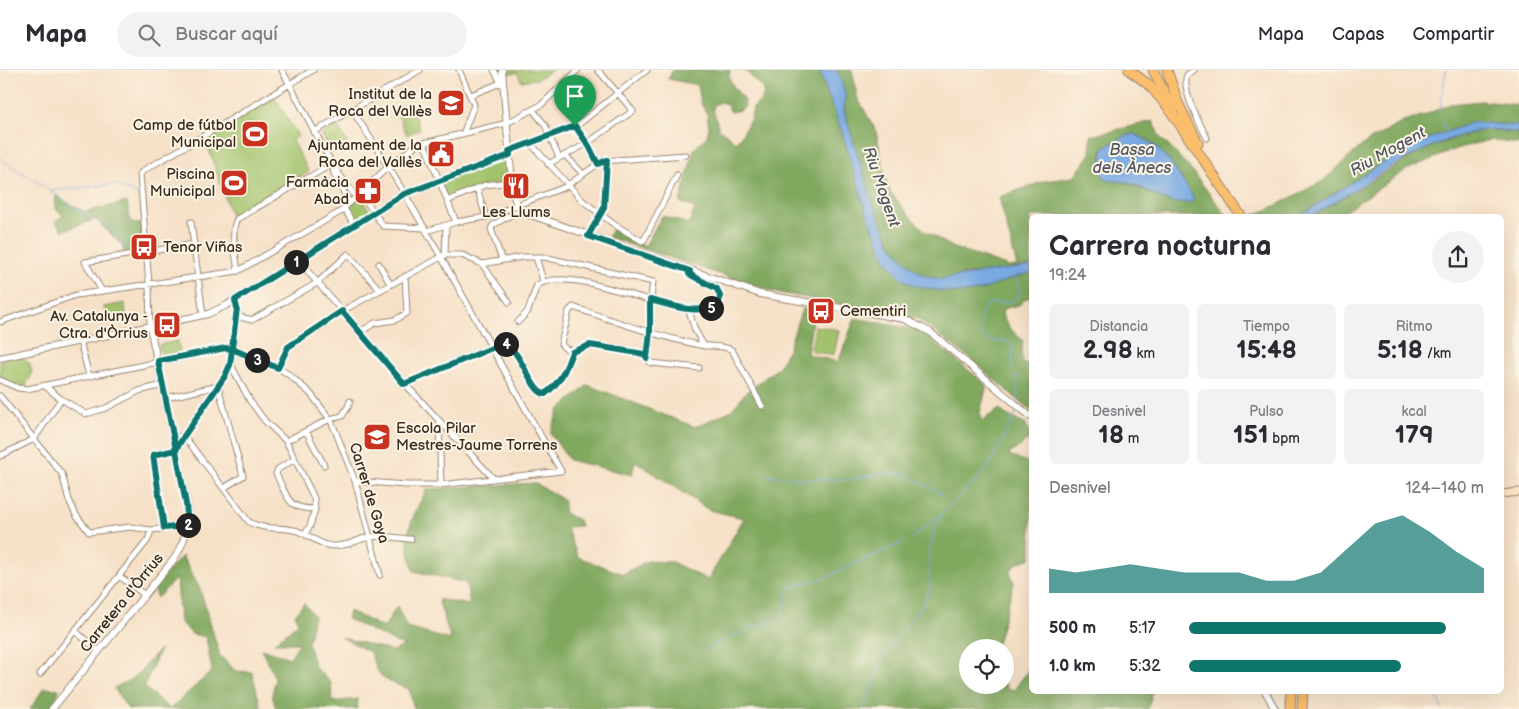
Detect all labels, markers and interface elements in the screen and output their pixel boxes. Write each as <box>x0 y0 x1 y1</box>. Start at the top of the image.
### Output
search box <box>117 12 467 57</box>
text: Mapa <box>25 20 87 49</box>
icon: search <box>135 21 163 49</box>
text: Buscar aquí <box>175 23 278 46</box>
text: Mapa <box>1258 24 1304 45</box>
text: Capas <box>1332 24 1385 45</box>
text: Compartir <box>1413 24 1494 45</box>
pin <box>554 75 596 126</box>
icon: arrive <box>561 82 589 110</box>
place label: Institut de la Roca del Vallès <box>328 85 433 121</box>
school or university icon: Institut de la Roca del Vallès <box>436 88 466 118</box>
place label: Camp de fútbol Municipal <box>133 116 236 152</box>
sports icon: Camp de fútbol Municipal <box>240 119 270 149</box>
water label: Riu Mogent <box>1347 123 1430 181</box>
place label: Ajuntament de la Roca del Vallès <box>308 136 423 172</box>
public building icon: Ajuntament de la Roca del Vallès <box>426 139 456 169</box>
water label: Bassa dels Ànecs <box>1093 141 1171 178</box>
water label: Riu Mogent <box>858 144 904 231</box>
place label: Piscina Municipal <box>150 165 215 201</box>
sports icon: Piscina Municipal <box>219 168 249 198</box>
restaurant icon: Les Llums <box>501 171 531 201</box>
place label: Farmàcia Abad <box>286 173 349 209</box>
pharmacy icon: Farmàcia Abad <box>353 176 383 206</box>
place label: Les Llums <box>482 203 551 222</box>
text: Carrera nocturna <box>1049 230 1272 263</box>
button: share <box>1432 231 1484 283</box>
bus stop icon: Tenor Viñas <box>129 232 159 262</box>
place label: Tenor Viñas <box>163 238 243 257</box>
pin: 1 <box>284 250 308 274</box>
text: 1 <box>294 254 299 271</box>
text: 19:24 <box>1049 266 1087 285</box>
pin: 5 <box>698 296 724 320</box>
bus stop icon: Cementiri <box>806 296 836 326</box>
text: 5 <box>707 300 716 317</box>
place label: Cementiri <box>840 302 906 321</box>
place label: Av. Catalunya - Ctra. d'Òrrius <box>50 307 149 343</box>
bus stop icon: Av. Catalunya - Ctra. d'Òrrius <box>152 310 182 340</box>
text: Distancia <box>1089 318 1148 335</box>
text: Tiempo <box>1243 318 1290 335</box>
text: Ritmo <box>1396 318 1433 335</box>
pin: 4 <box>494 332 518 356</box>
text: 2.98 <box>1083 335 1133 366</box>
text: 15:48 <box>1236 335 1297 366</box>
text: 5:18 <box>1377 335 1423 366</box>
text: 4 <box>502 336 511 353</box>
text: km <box>1133 345 1155 362</box>
text: /km <box>1423 345 1451 362</box>
pin: 3 <box>244 348 270 372</box>
text: 3 <box>253 352 262 369</box>
text: Desnivel <box>1092 403 1146 420</box>
text: Pulso <box>1249 403 1284 420</box>
text: kcal <box>1402 403 1427 420</box>
place label: Escola Pilar Mestres-Jaume Torrens <box>396 419 558 455</box>
text: 18 <box>1098 420 1124 451</box>
text: 151 <box>1233 420 1269 451</box>
text: 179 <box>1395 420 1434 451</box>
school or university icon: Escola Pilar Mestres-Jaume Torrens <box>362 422 392 452</box>
text: m <box>1124 430 1139 447</box>
text: bpm <box>1269 430 1300 447</box>
street label: Carrer de Goya <box>345 440 393 546</box>
text: Desnivel <box>1049 479 1111 498</box>
text: 124–140 m <box>1405 479 1484 498</box>
pin: 2 <box>176 512 200 538</box>
text: 2 <box>184 517 193 534</box>
street label: Carretera d'Òrrius <box>76 549 168 657</box>
text: 500 m <box>1049 619 1096 638</box>
text: 5:17 <box>1129 619 1155 638</box>
map controls <box>959 639 1014 694</box>
button: locate <box>959 639 1014 694</box>
text: 1.0 km <box>1049 657 1096 676</box>
text: 5:32 <box>1129 657 1161 676</box>

